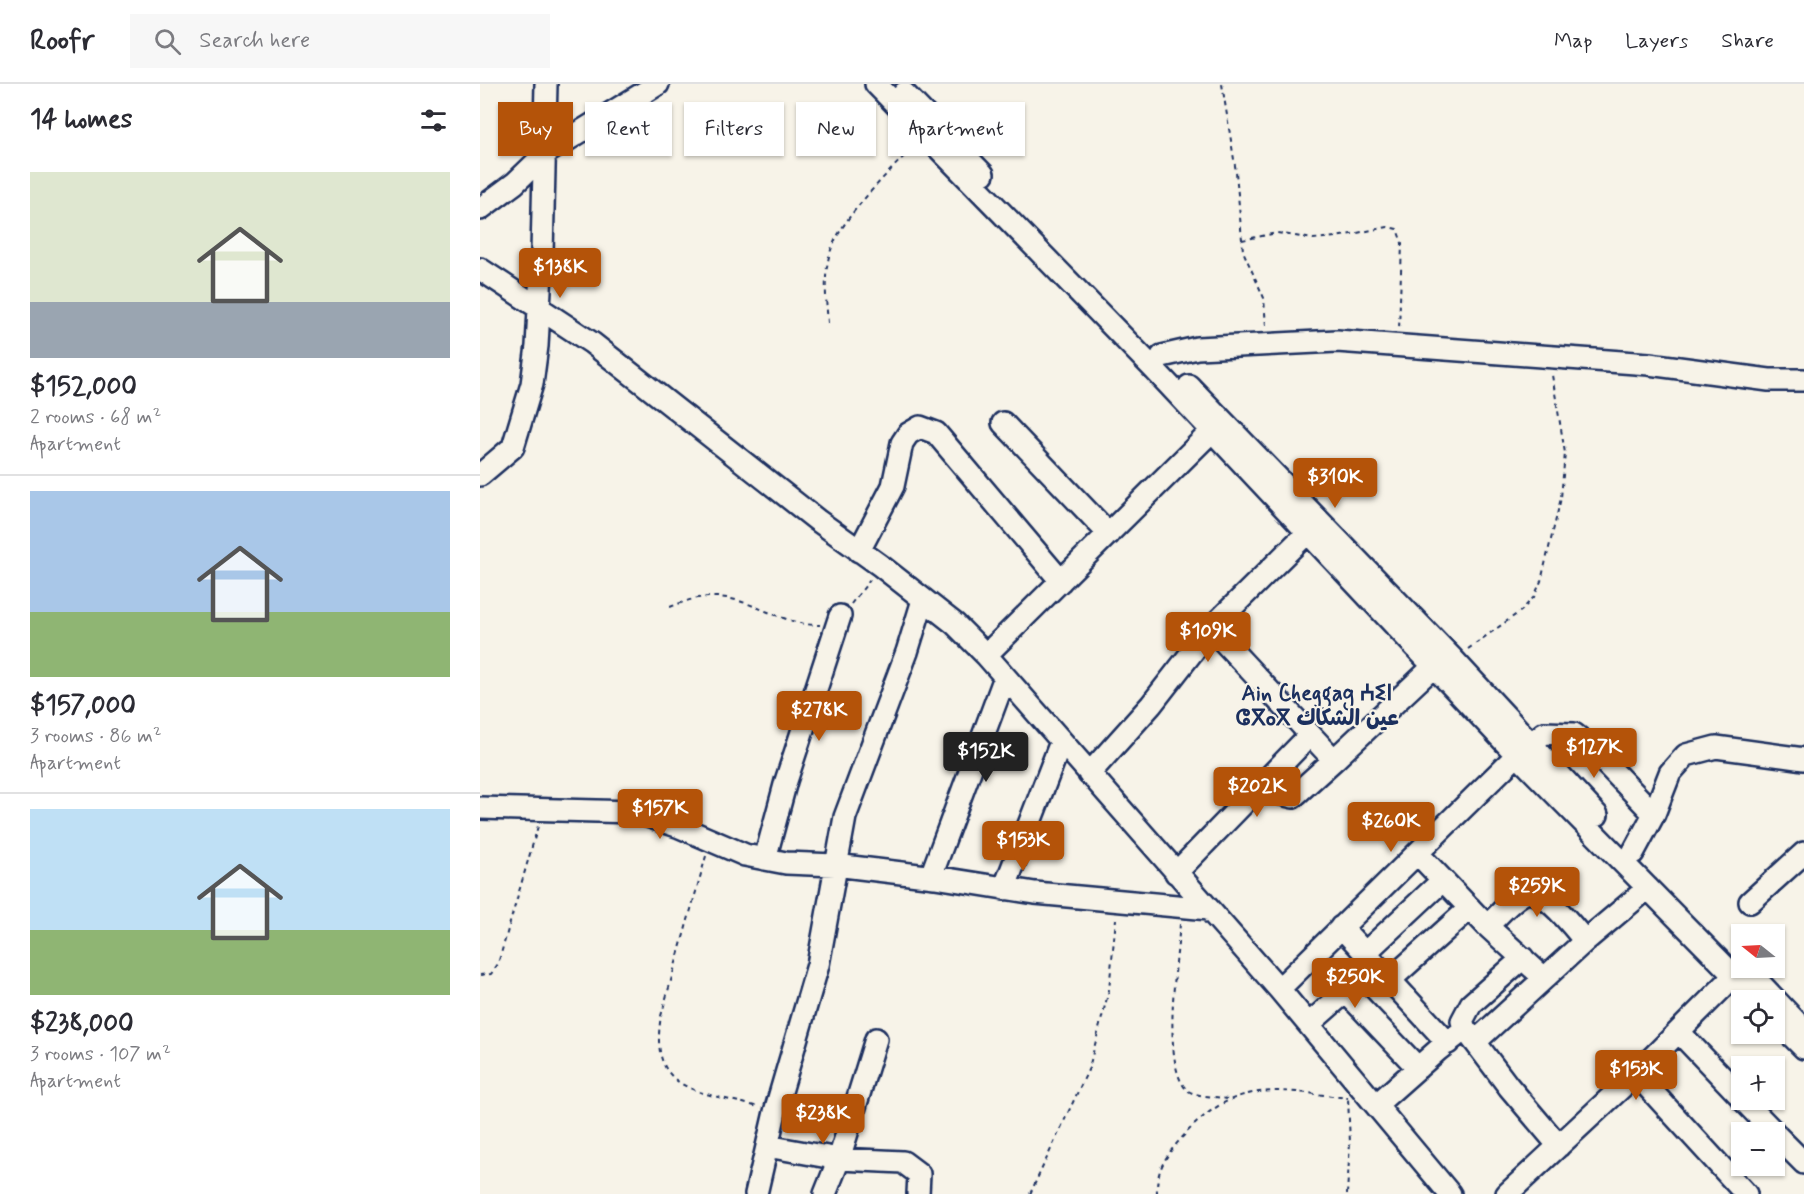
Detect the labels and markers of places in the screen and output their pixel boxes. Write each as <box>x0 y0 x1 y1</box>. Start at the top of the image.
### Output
pin: $138K <box>518 248 602 299</box>
pin: $310K <box>1293 458 1377 509</box>
pin: $109K <box>1166 612 1250 663</box>
pin: $278K <box>777 691 861 742</box>
pin: $127K <box>1552 728 1636 779</box>
pin: $152K <box>944 732 1028 783</box>
pin: $202K <box>1215 767 1299 818</box>
pin: $157K <box>618 789 702 840</box>
pin: $260K <box>1349 802 1433 853</box>
pin: $153K <box>981 821 1065 872</box>
pin: $259K <box>1495 867 1579 918</box>
pin: $250K <box>1313 958 1397 1009</box>
pin: $153K <box>1594 1050 1678 1101</box>
pin: $238K <box>781 1094 865 1145</box>

